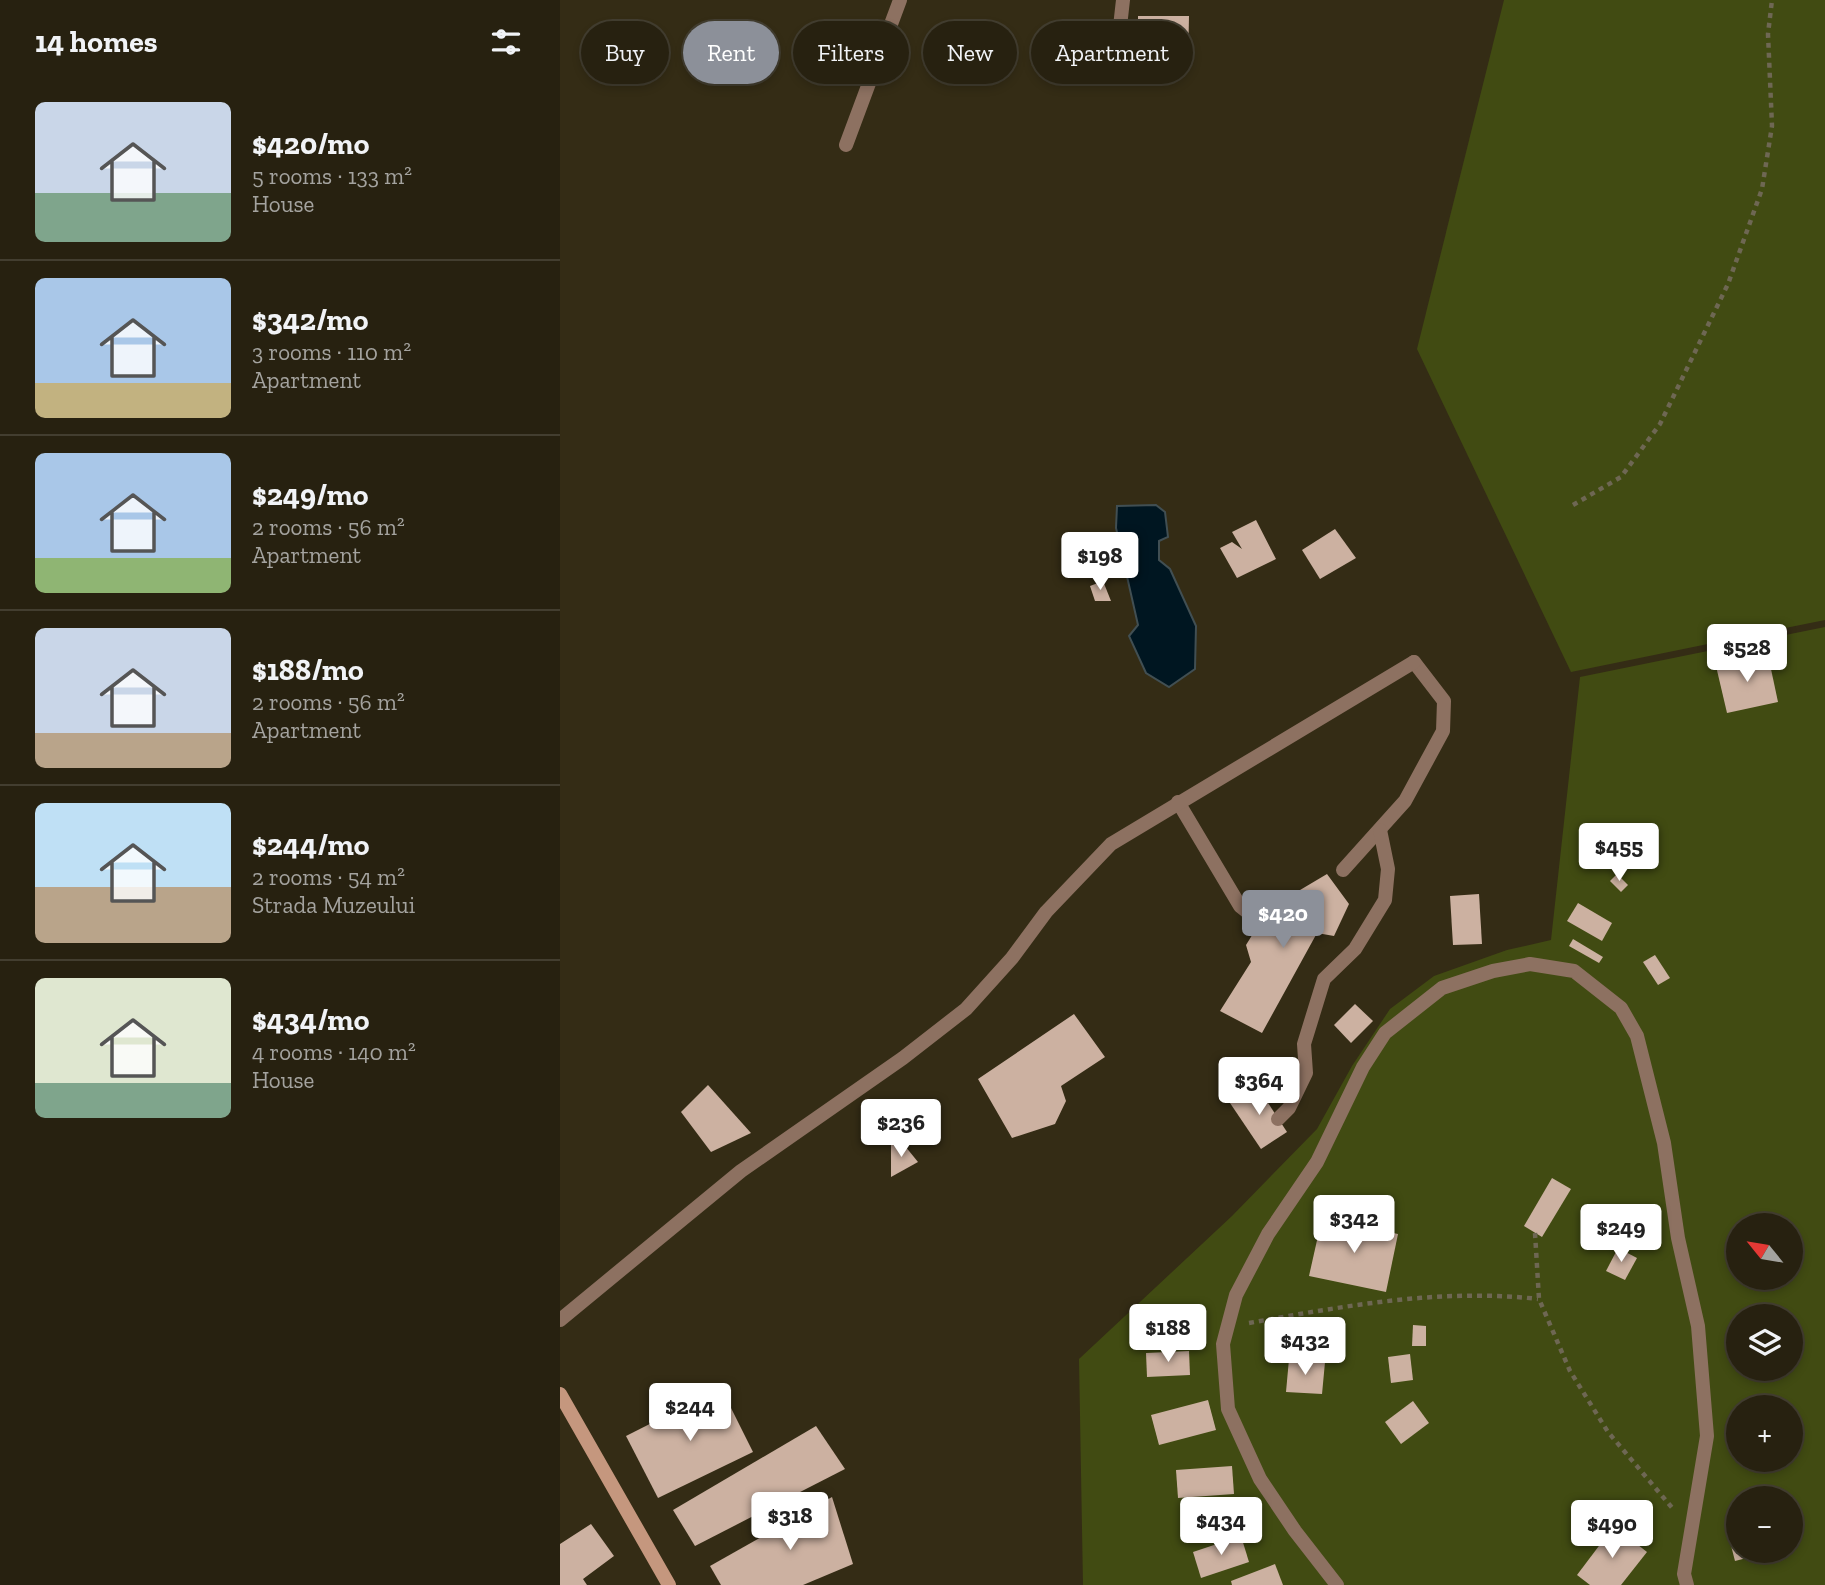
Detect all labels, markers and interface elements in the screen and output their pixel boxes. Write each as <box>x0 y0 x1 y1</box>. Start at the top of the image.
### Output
chip: Buy <box>581 21 669 84</box>
chip: Rent <box>683 21 779 84</box>
chip: Filters <box>793 21 909 84</box>
chip: New <box>923 21 1017 84</box>
chip: Apartment <box>1031 21 1193 84</box>
icon: filters <box>487 23 525 61</box>
text: 14 homes <box>35 24 158 60</box>
text: $420/mo <box>252 126 369 162</box>
icon: home <box>91 130 175 214</box>
text: 5 rooms · 133 m² <box>252 162 412 190</box>
text: House <box>252 190 314 218</box>
text: $342/mo <box>252 302 368 338</box>
icon: home <box>91 306 175 390</box>
text: 3 rooms · 110 m² <box>252 338 411 366</box>
text: Apartment <box>252 366 361 394</box>
text: $249/mo <box>252 477 368 513</box>
icon: home <box>91 481 175 565</box>
text: 2 rooms · 56 m² <box>252 513 405 541</box>
pin: $198 <box>1059 532 1141 592</box>
text: Apartment <box>252 541 361 569</box>
text: $198 <box>1077 541 1123 569</box>
pin: $528 <box>1706 624 1788 684</box>
text: $528 <box>1723 633 1771 661</box>
text: $188/mo <box>252 652 364 688</box>
icon: home <box>91 656 175 740</box>
text: 2 rooms · 56 m² <box>252 688 405 716</box>
text: Apartment <box>252 716 361 744</box>
pin: $455 <box>1578 824 1660 883</box>
text: $244/mo <box>252 827 369 863</box>
icon: home <box>91 831 175 915</box>
text: $455 <box>1595 832 1643 860</box>
text: 2 rooms · 54 m² <box>252 863 405 891</box>
pin: $420 <box>1242 890 1324 950</box>
text: Strada Muzeului <box>252 891 415 919</box>
text: $420 <box>1258 899 1308 927</box>
text: $434/mo <box>252 1002 369 1038</box>
icon: home <box>91 1006 175 1090</box>
text: 4 rooms · 140 m² <box>252 1038 416 1066</box>
pin: $364 <box>1218 1058 1300 1117</box>
text: House <box>252 1066 314 1094</box>
text: $364 <box>1235 1066 1284 1094</box>
pin: $236 <box>860 1100 942 1159</box>
text: $236 <box>877 1108 925 1136</box>
pin: $342 <box>1313 1196 1395 1255</box>
text: $342 <box>1329 1204 1379 1232</box>
pin: $249 <box>1580 1204 1662 1264</box>
text: $249 <box>1596 1213 1646 1241</box>
north arrow <box>1726 1213 1802 1290</box>
map controls <box>1726 1213 1803 1563</box>
pin: $188 <box>1127 1304 1209 1364</box>
button: layers <box>1726 1304 1803 1381</box>
text: $188 <box>1145 1313 1191 1341</box>
pin: $432 <box>1264 1318 1346 1377</box>
text: $432 <box>1280 1326 1330 1354</box>
pin: $244 <box>649 1384 731 1443</box>
text: $244 <box>665 1392 715 1420</box>
button: + <box>1726 1395 1803 1472</box>
button: − <box>1726 1486 1803 1563</box>
pin: $318 <box>749 1492 831 1552</box>
pin: $434 <box>1180 1498 1262 1557</box>
pin: $490 <box>1571 1500 1653 1560</box>
text: $318 <box>767 1501 813 1529</box>
text: $434 <box>1196 1506 1246 1534</box>
text: $490 <box>1587 1509 1637 1537</box>

